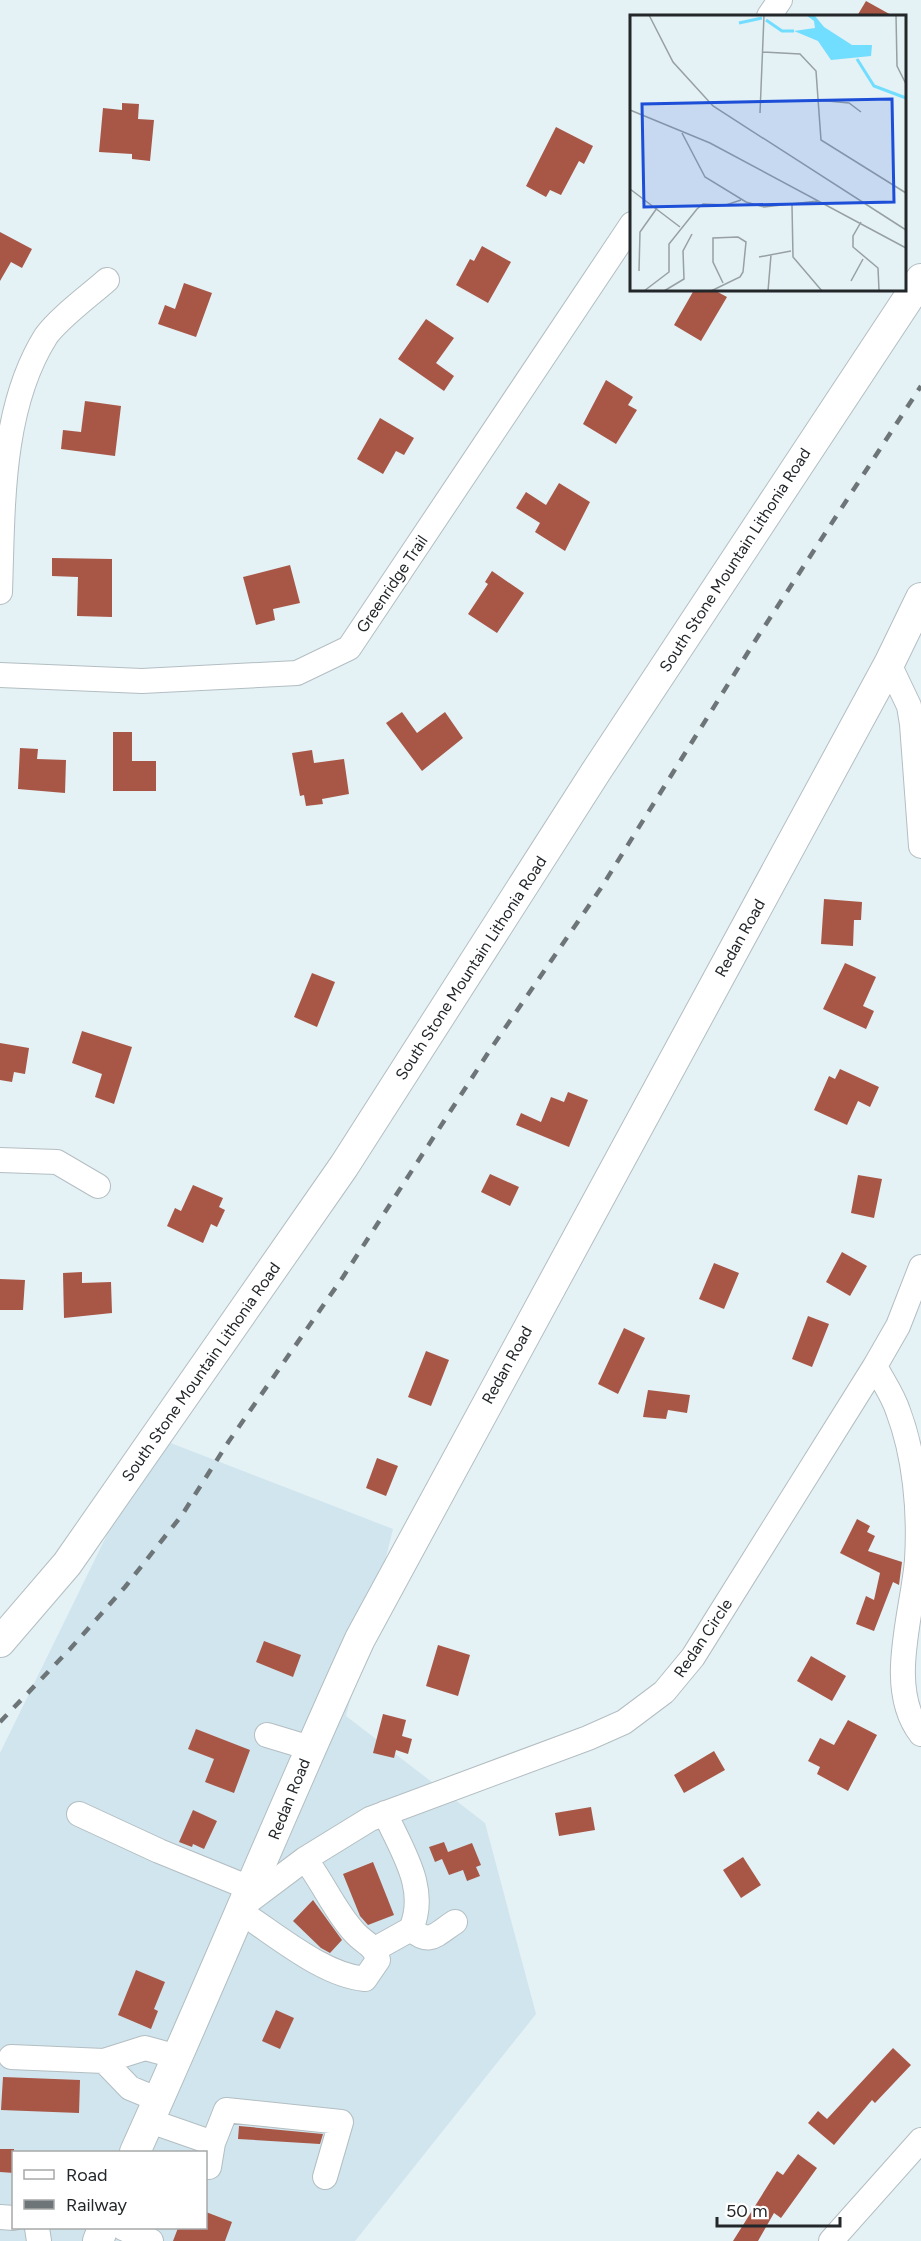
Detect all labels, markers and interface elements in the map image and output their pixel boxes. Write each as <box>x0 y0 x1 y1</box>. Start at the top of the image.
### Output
inset map <box>630 15 906 291</box>
street label: South Stone Mountain Lithonia Road <box>655 445 815 675</box>
street label: Greenridge Trail <box>352 532 432 636</box>
street label: South Stone Mountain Lithonia Road <box>391 853 551 1083</box>
street label: Redan Road <box>711 896 769 980</box>
street label: South Stone Mountain Lithonia Road <box>118 1259 284 1485</box>
street label: Redan Road <box>478 1323 536 1407</box>
street label: Redan Circle <box>670 1595 736 1681</box>
street label: Redan Road <box>264 1756 314 1842</box>
legend <box>12 2151 207 2229</box>
text: Road <box>66 2164 107 2186</box>
scale bar <box>717 2190 840 2228</box>
text: Railway <box>66 2194 128 2216</box>
text: 50 m <box>726 2200 768 2222</box>

